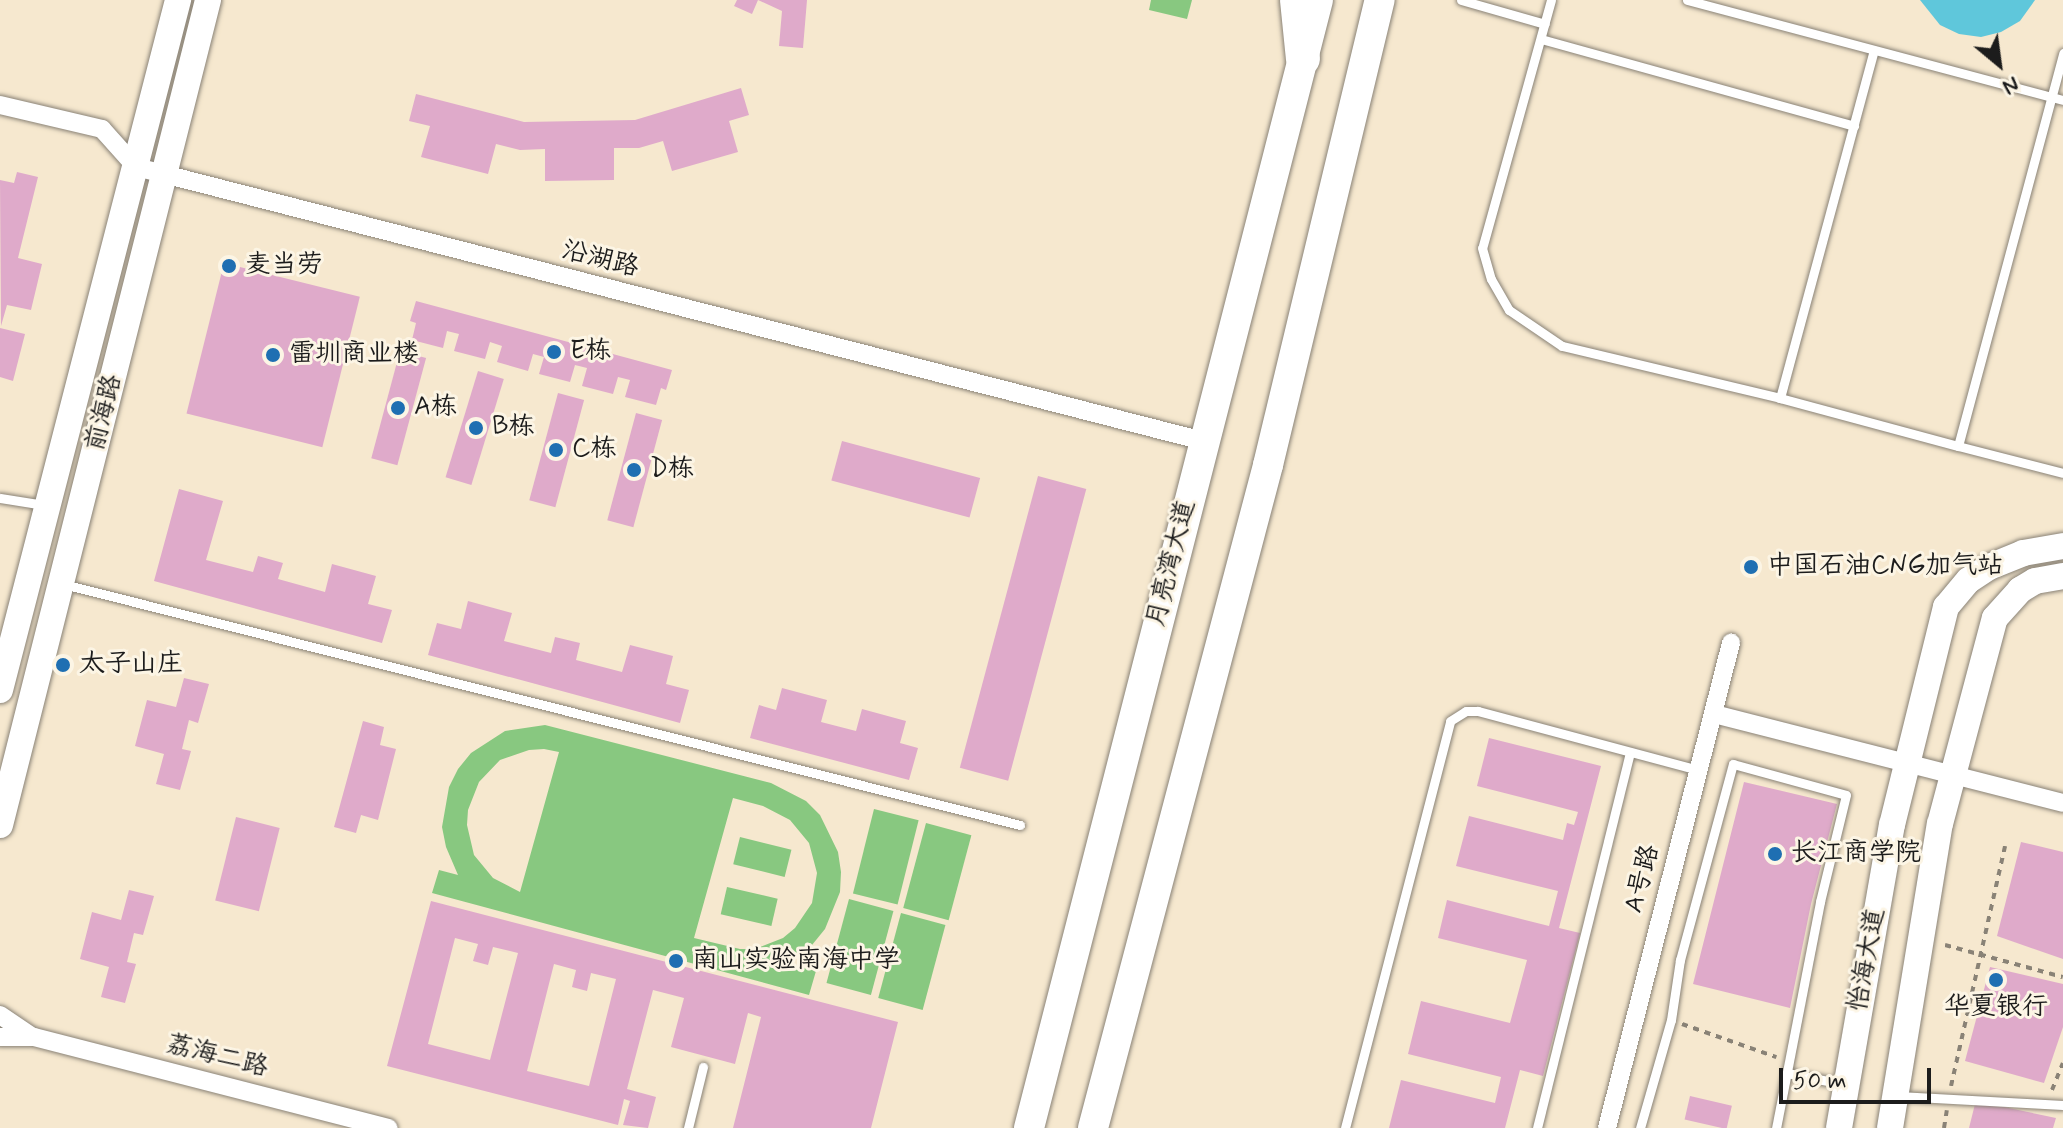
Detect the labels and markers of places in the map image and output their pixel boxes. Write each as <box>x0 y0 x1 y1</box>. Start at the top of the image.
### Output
place label: 麦当劳 <box>245 250 323 282</box>
marker: 麦当劳 <box>220 257 238 275</box>
place label: E栋 <box>570 336 611 368</box>
place label: 雷圳商业楼 <box>289 339 419 371</box>
marker: E栋 <box>545 343 563 361</box>
marker: 雷圳商业楼 <box>264 346 282 364</box>
place label: A栋 <box>414 392 457 424</box>
marker: A栋 <box>389 399 407 417</box>
place label: B栋 <box>492 412 534 444</box>
marker: B栋 <box>467 419 485 437</box>
place label: C栋 <box>572 434 616 466</box>
marker: C栋 <box>547 441 565 459</box>
place label: D栋 <box>650 454 694 486</box>
marker: D栋 <box>625 461 643 479</box>
place label: 中国石油CNG加气站 <box>1767 551 2003 583</box>
marker: 中国石油CNG加气站 <box>1742 558 1760 576</box>
place label: 太子山庄 <box>79 649 183 681</box>
marker: 太子山庄 <box>54 656 72 674</box>
place label: 长江商学院 <box>1791 838 1921 870</box>
marker: 长江商学院 <box>1766 845 1784 863</box>
place label: 南山实验南海中学 <box>692 945 900 977</box>
marker: 南山实验南海中学 <box>667 952 685 970</box>
marker: 华夏银行 <box>1987 971 2005 989</box>
place label: 华夏银行 <box>1944 992 2048 1024</box>

